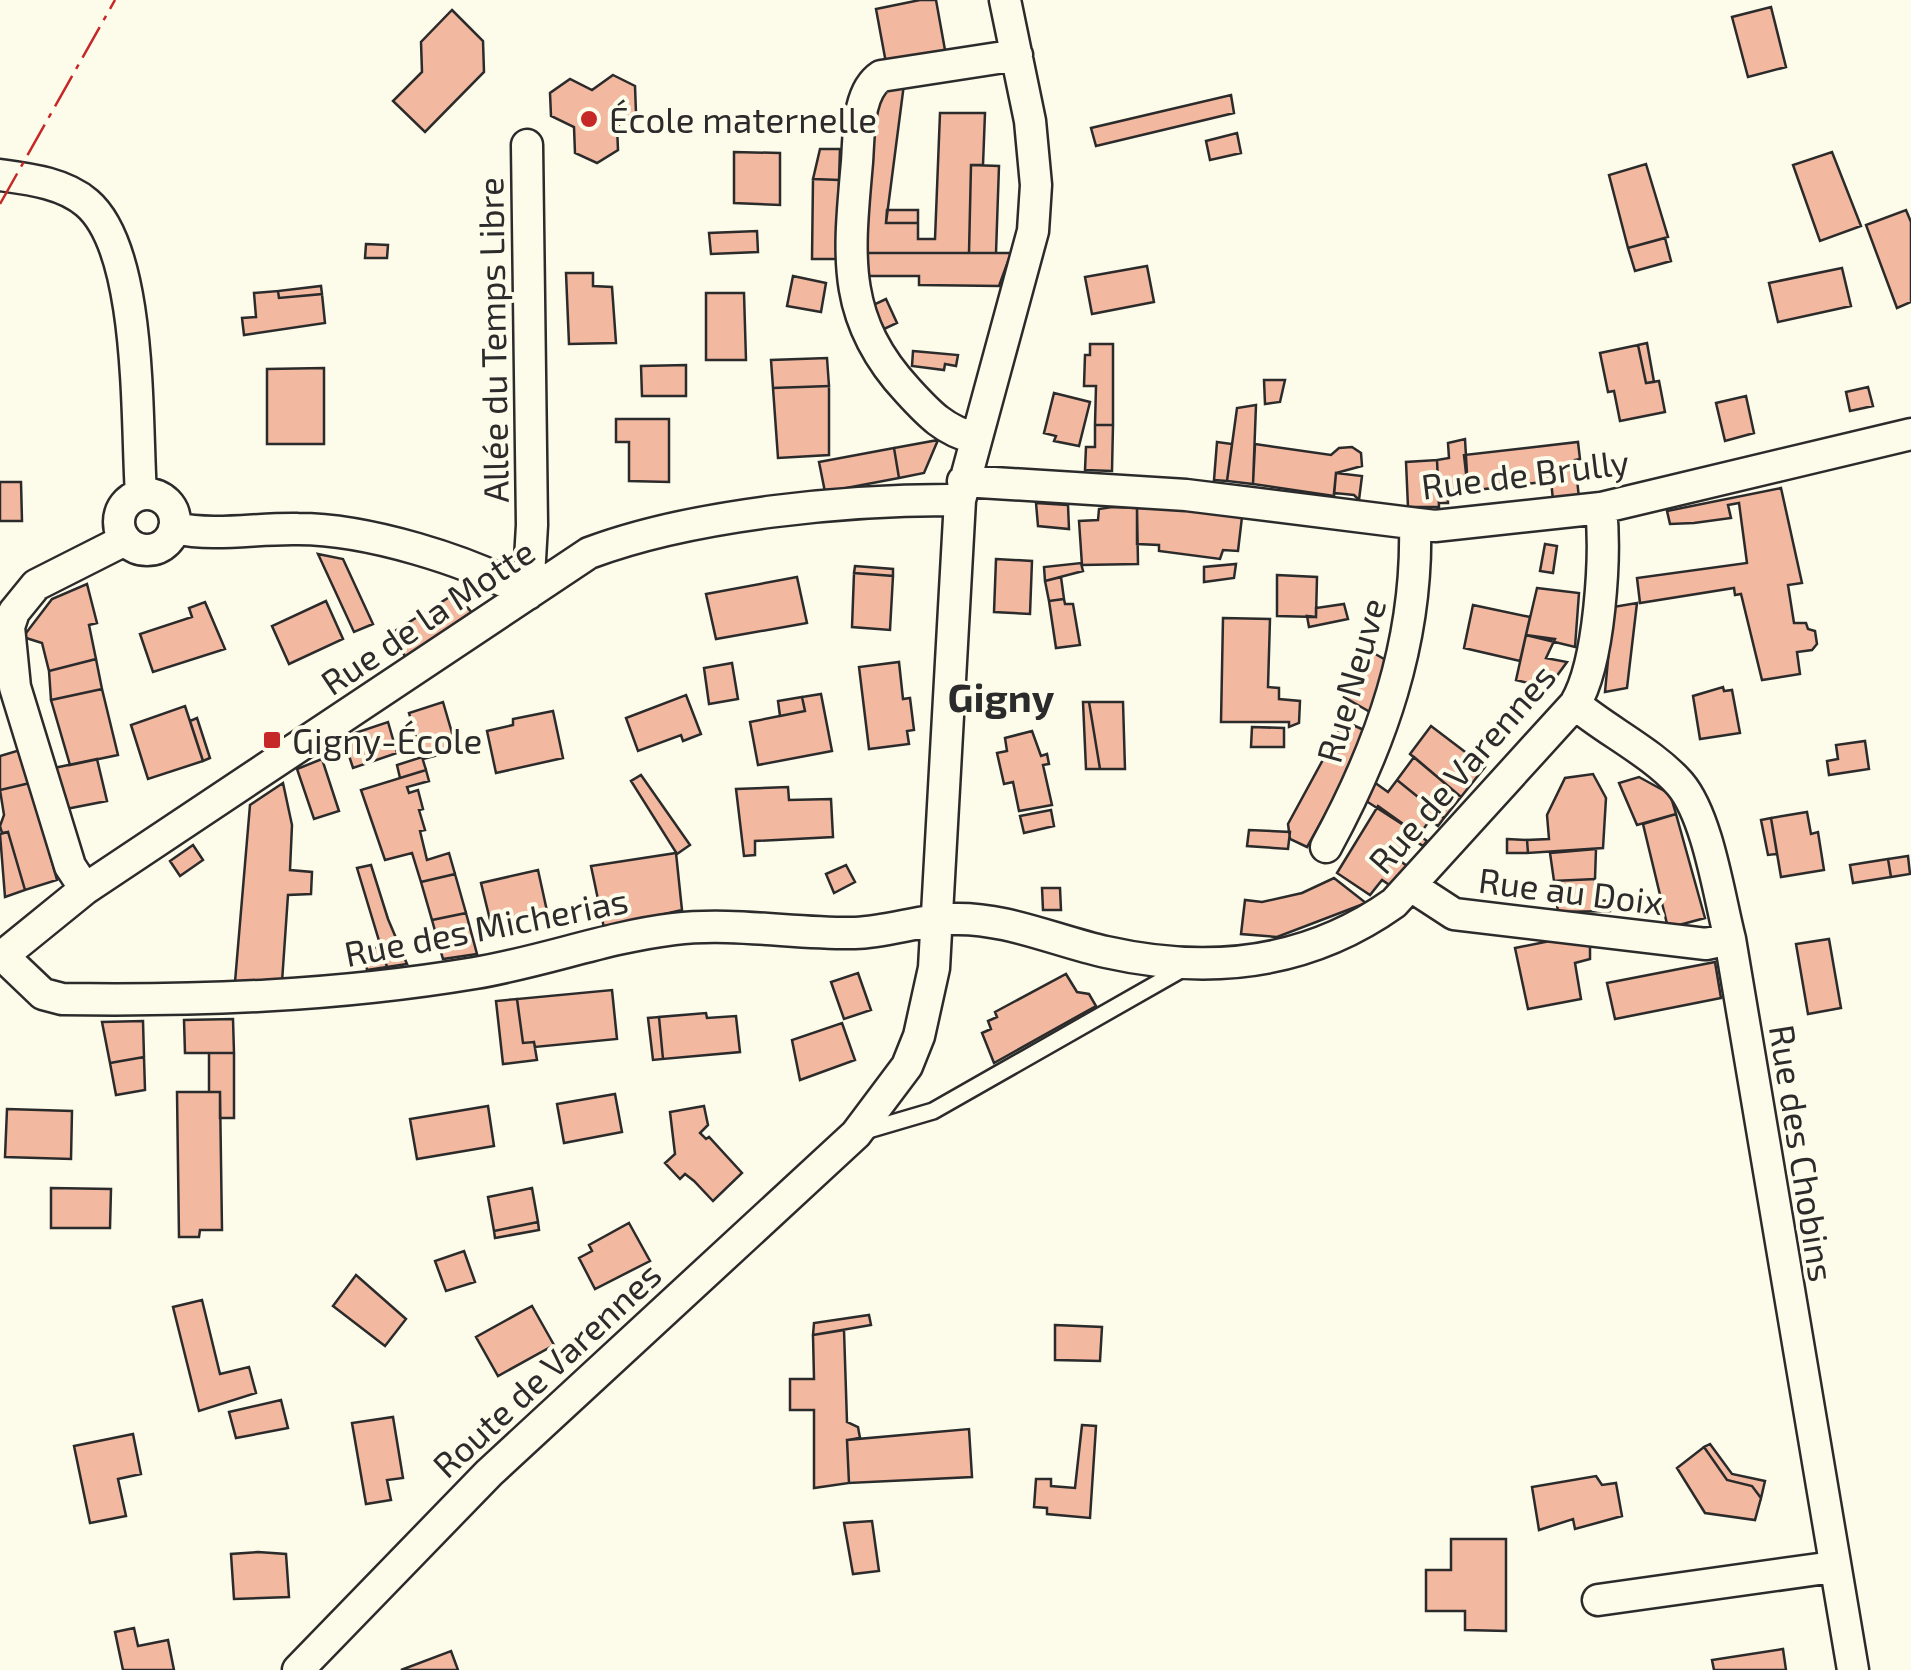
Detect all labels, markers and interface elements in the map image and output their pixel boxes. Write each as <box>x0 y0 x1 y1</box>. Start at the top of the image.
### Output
place label: École maternelle <box>609 98 877 140</box>
marker: École maternelle <box>578 108 600 130</box>
street label: Allée du Temps Libre <box>468 177 516 503</box>
street label: Rue de Brully <box>1419 439 1631 507</box>
street label: Rue de la Motte <box>312 529 542 703</box>
street label: Rue Neuve <box>1307 593 1393 767</box>
street label: Rue de Varennes <box>1359 655 1563 881</box>
district label: Gigny <box>948 672 1055 721</box>
place label: Gigny-École <box>292 719 482 761</box>
marker: Gigny-École <box>261 729 283 751</box>
street label: Rue au Doix <box>1476 858 1666 922</box>
street label: Rue des Micherias <box>341 878 631 974</box>
street label: Rue des Chobins <box>1762 1022 1844 1284</box>
street label: Route de Varennes <box>423 1253 669 1485</box>

